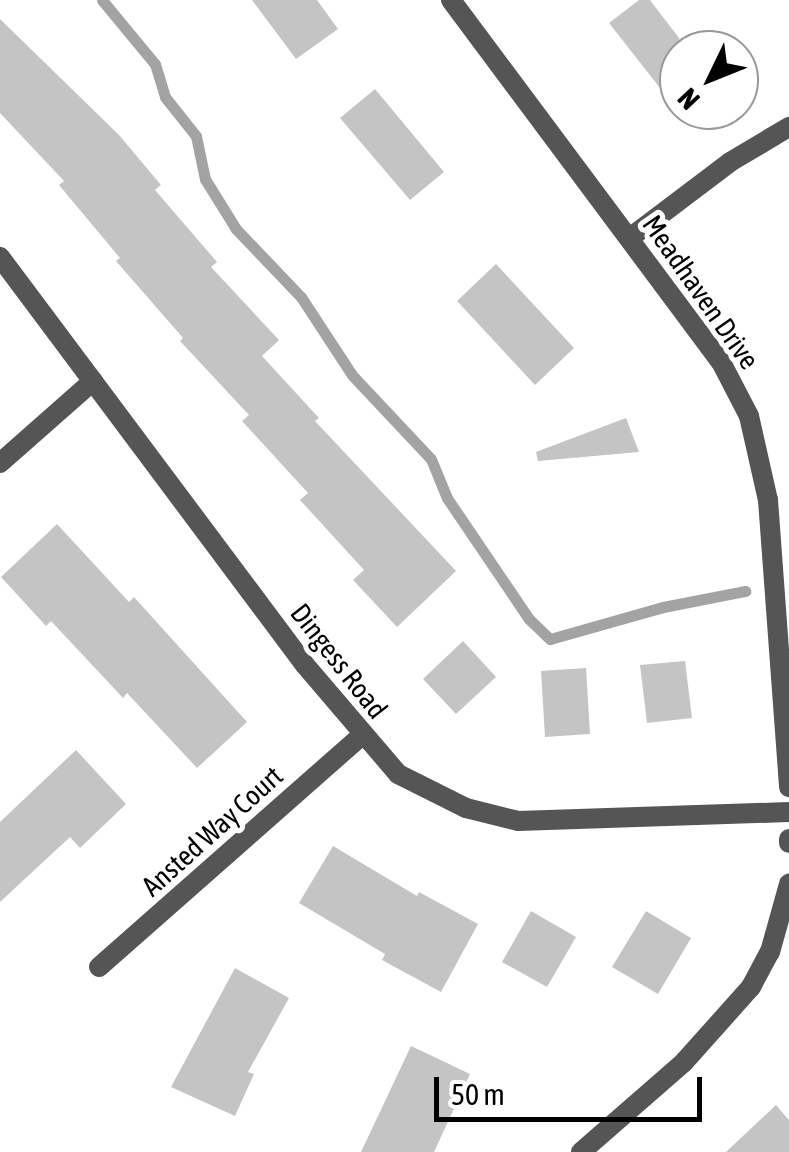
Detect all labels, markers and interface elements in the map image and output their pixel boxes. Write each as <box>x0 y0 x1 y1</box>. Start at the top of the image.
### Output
north arrow <box>659 30 759 130</box>
text: N <box>671 82 706 116</box>
street label: Meadhaven Drive <box>636 209 766 375</box>
street label: Dingess Road <box>284 597 394 725</box>
street label: Ansted Way Court <box>135 759 289 903</box>
scale bar <box>439 1057 706 1119</box>
text: 50 m <box>451 1077 505 1111</box>

